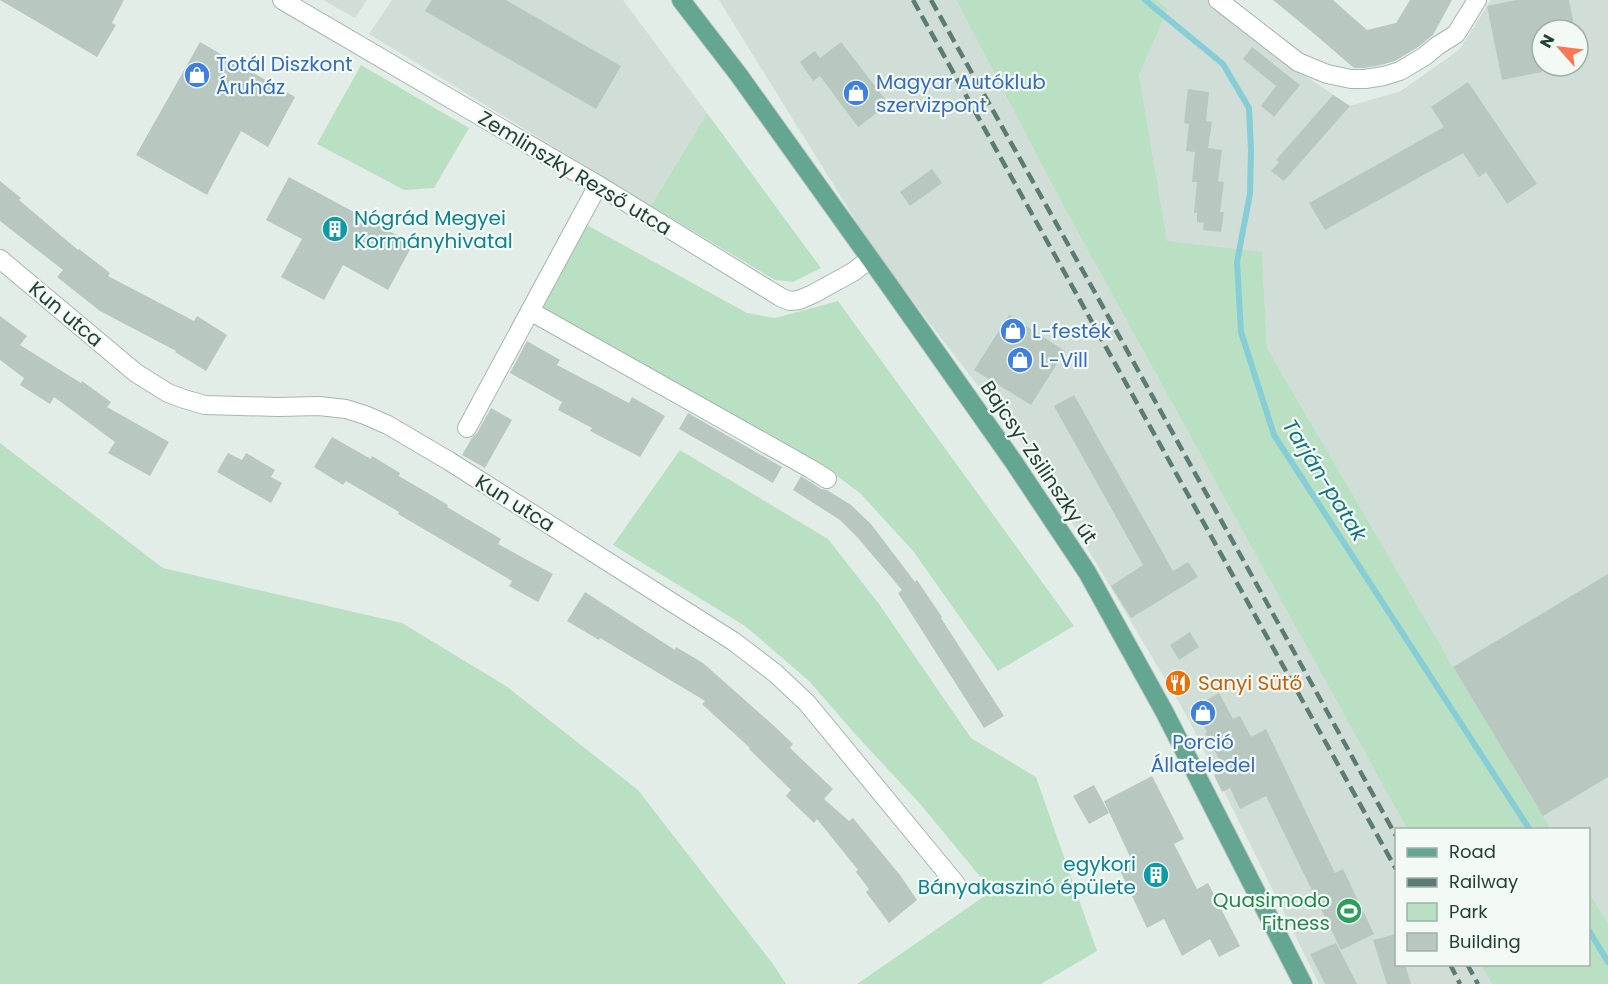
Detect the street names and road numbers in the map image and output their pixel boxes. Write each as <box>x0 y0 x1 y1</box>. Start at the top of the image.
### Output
street label: Zemlinszky Rezső utca <box>473 104 677 242</box>
street label: Kun utca <box>23 275 109 353</box>
street label: Bajcsy-Zsilinszky út <box>974 375 1104 549</box>
street label: Kun utca <box>470 468 560 538</box>

